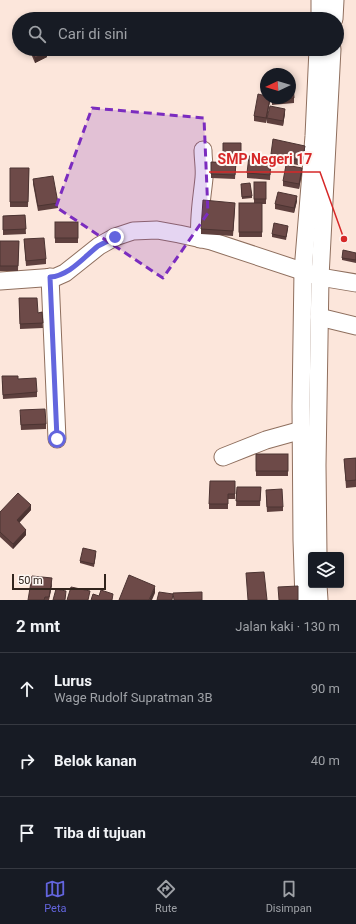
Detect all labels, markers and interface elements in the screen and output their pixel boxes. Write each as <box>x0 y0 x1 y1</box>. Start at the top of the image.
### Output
search box <box>12 12 344 56</box>
icon: search <box>26 23 48 45</box>
text: Cari di sini <box>58 25 128 43</box>
north arrow <box>260 68 296 104</box>
callout: SMP Negeri 17 <box>209 146 320 172</box>
text: SMP Negeri 17 <box>218 151 312 167</box>
route end <box>106 228 124 246</box>
route start <box>48 430 66 448</box>
map controls <box>308 552 344 588</box>
button: layers <box>308 552 344 588</box>
scale bar <box>12 572 106 591</box>
text: 50 m <box>18 574 43 587</box>
text: 2 mnt <box>16 616 60 636</box>
text: Jalan kaki · 130 m <box>235 619 340 634</box>
text: Lurus <box>54 672 92 690</box>
icon: ahead <box>16 678 38 700</box>
text: 90 m <box>311 681 340 696</box>
text: Wage Rudolf Supratman 3B <box>54 690 213 705</box>
icon: right <box>16 750 38 772</box>
text: Belok kanan <box>54 752 137 770</box>
text: 40 m <box>311 753 340 768</box>
icon: arrive <box>16 822 38 844</box>
text: Tiba di tujuan <box>54 824 146 842</box>
tab: Peta <box>44 878 67 915</box>
tab: Rute <box>155 878 177 915</box>
tab: Disimpan <box>266 878 312 915</box>

